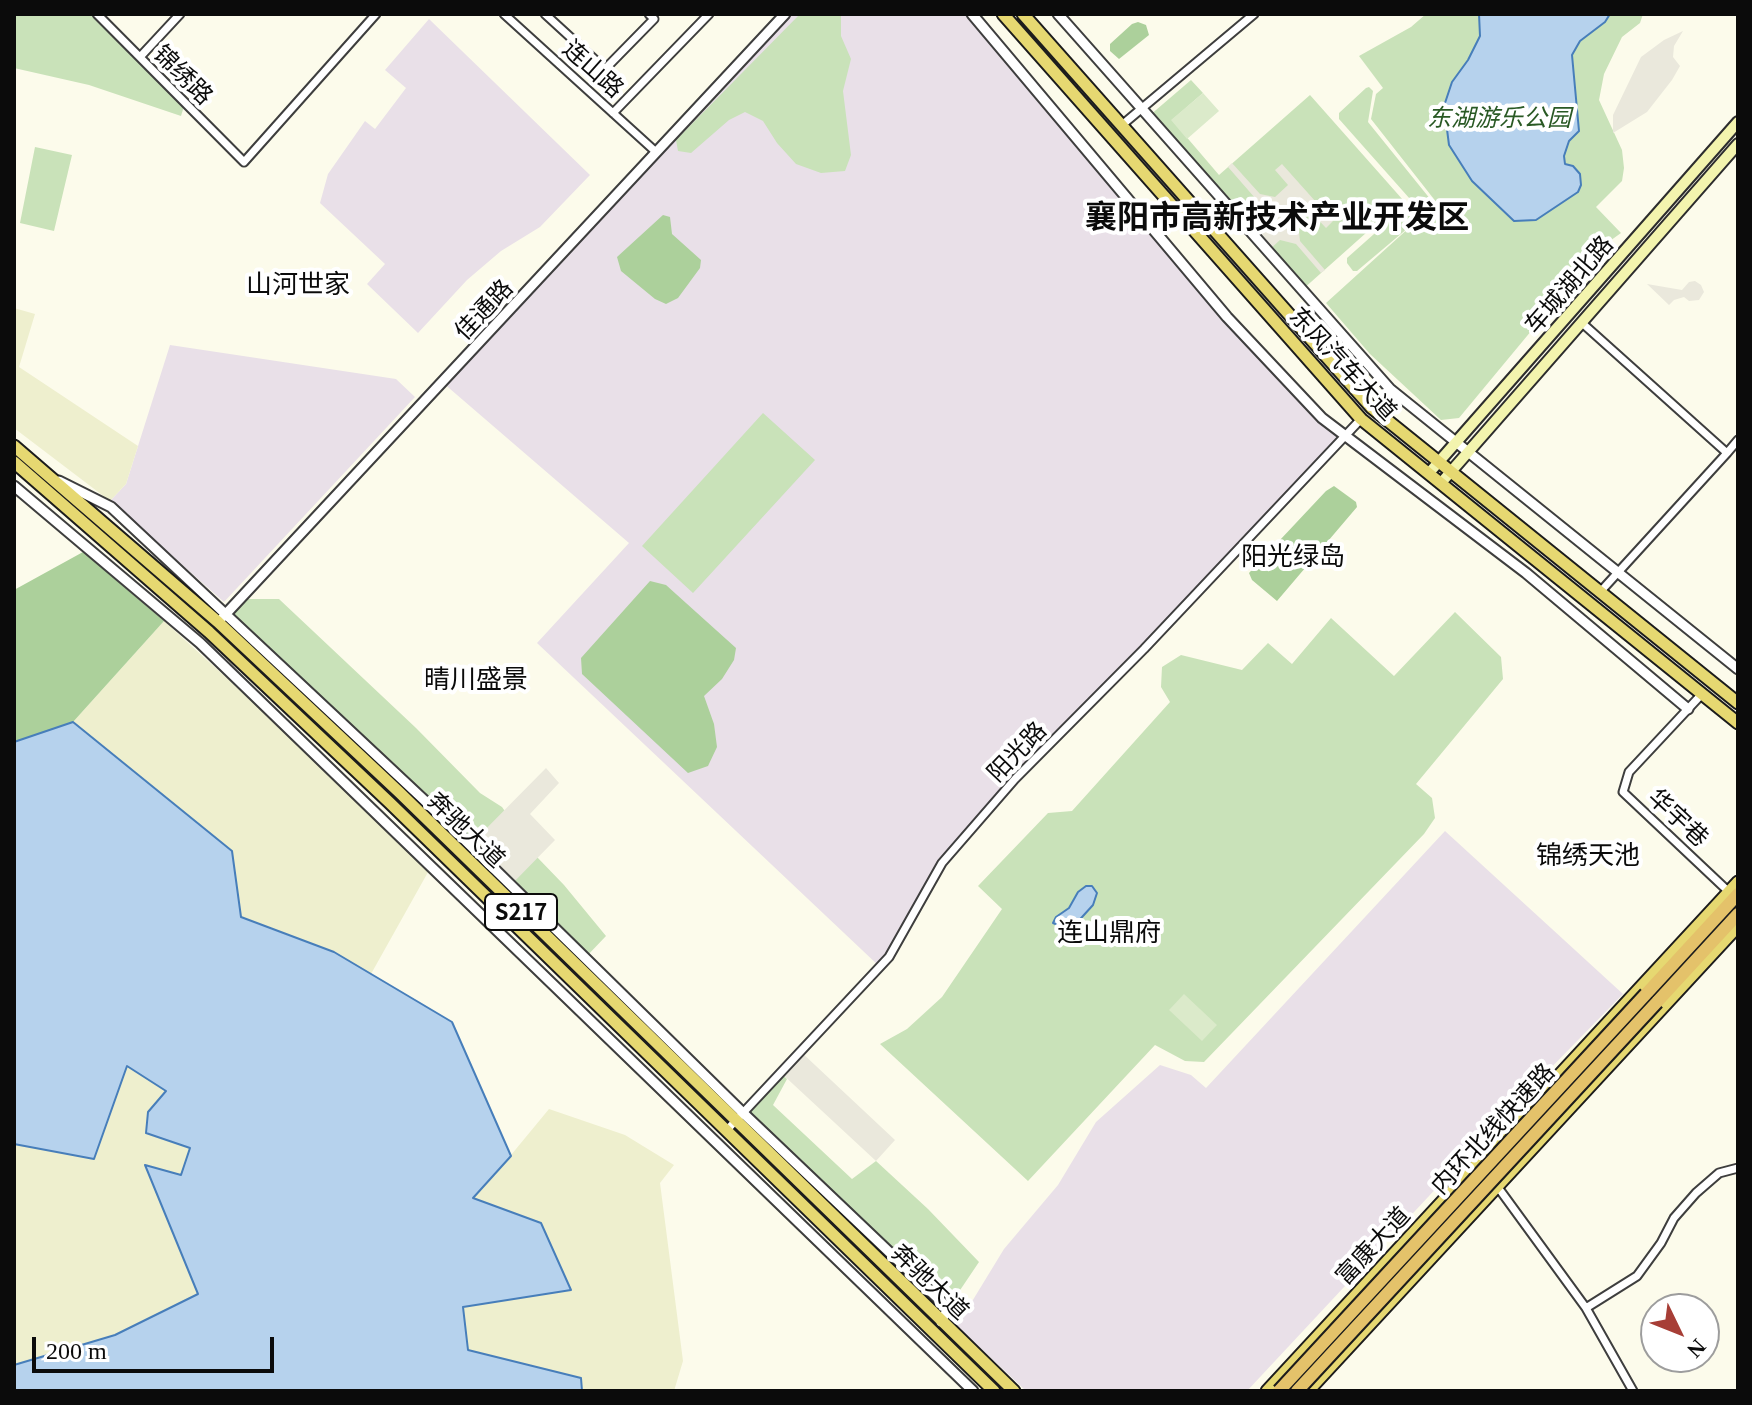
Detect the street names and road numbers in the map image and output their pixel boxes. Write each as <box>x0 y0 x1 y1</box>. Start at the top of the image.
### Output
street label: 连山路 <box>558 33 630 103</box>
street label: 锦绣路 <box>148 38 220 110</box>
street label: 车城湖北路 <box>1518 229 1618 339</box>
street label: 佳通路 <box>448 273 518 345</box>
street label: 东风汽车大道 <box>1284 301 1404 425</box>
street label: 阳光路 <box>981 715 1051 787</box>
street label: 华宇巷 <box>1643 782 1715 852</box>
street label: 奔驰大道 <box>422 785 512 873</box>
road number: S217 <box>485 894 557 930</box>
street label: 内环北线快速路 <box>1424 1057 1560 1199</box>
street label: 富康大道 <box>1329 1200 1415 1290</box>
street label: 奔驰大道 <box>886 1237 976 1325</box>

